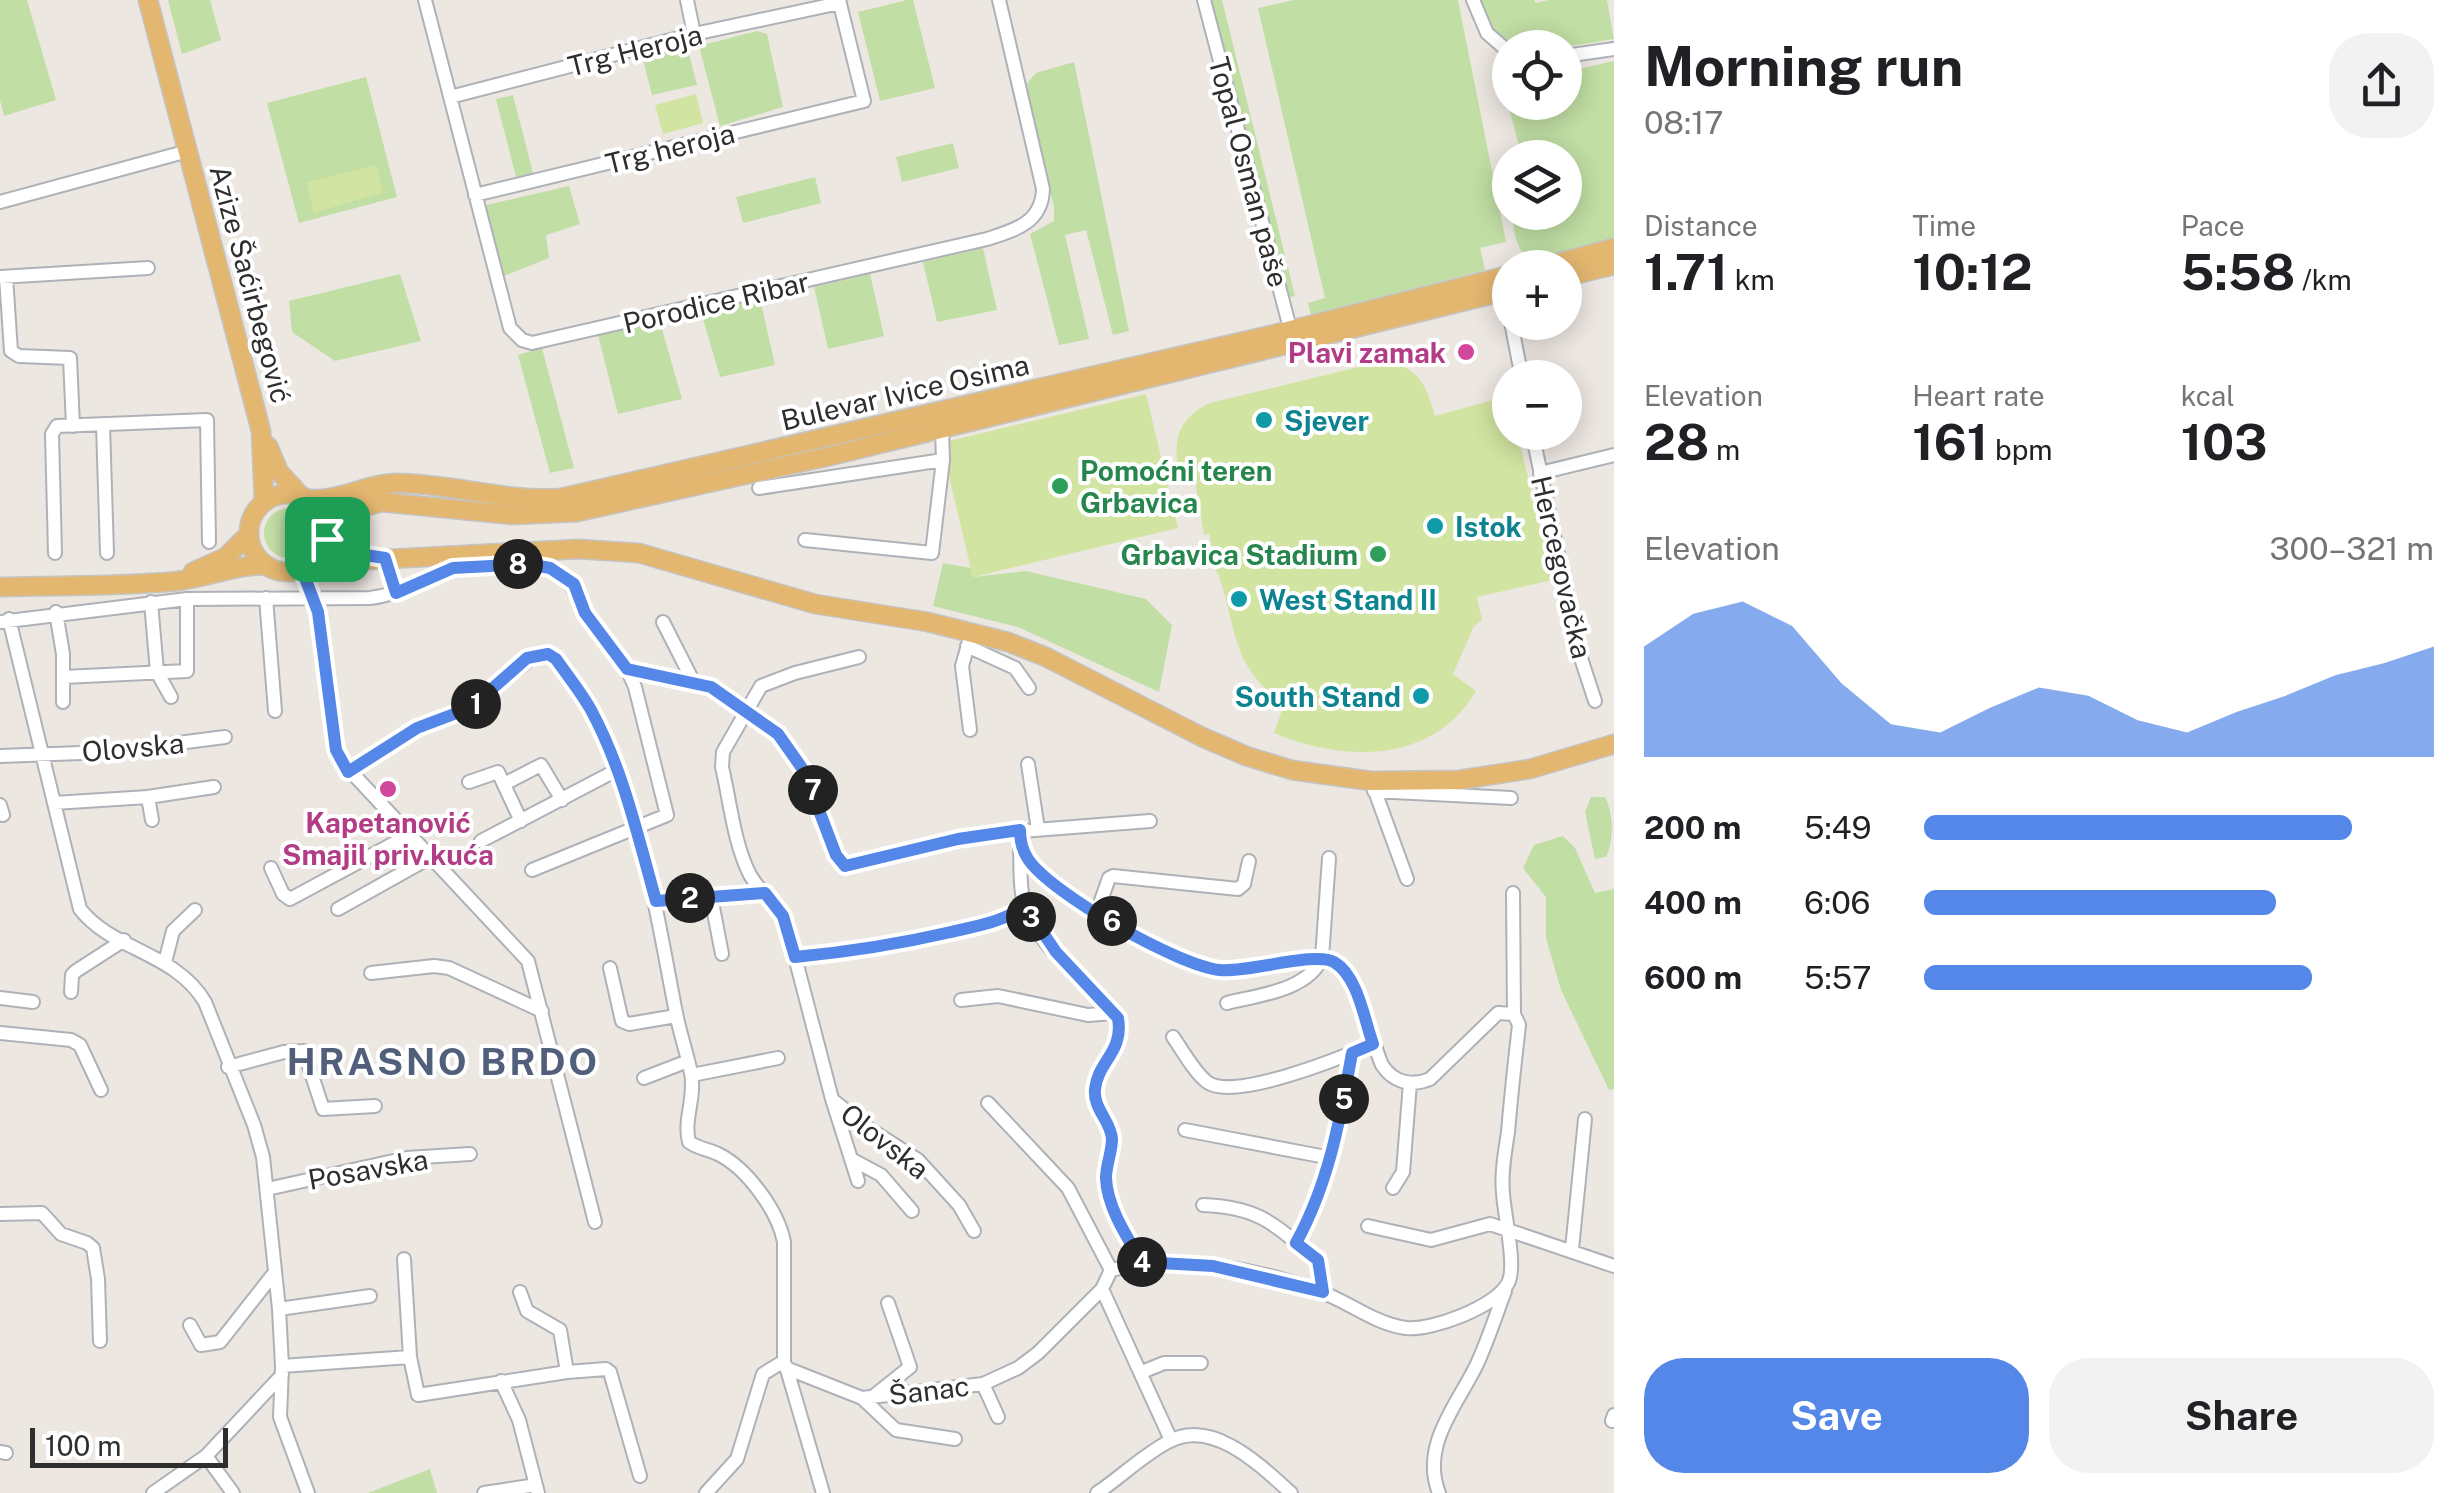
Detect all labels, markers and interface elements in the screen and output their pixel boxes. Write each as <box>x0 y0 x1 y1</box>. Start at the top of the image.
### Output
street label: Trg Heroja <box>565 17 705 83</box>
map controls <box>1492 30 1582 450</box>
button: locate <box>1492 30 1582 120</box>
button: share <box>2329 33 2434 138</box>
text: Morning run <box>1644 34 1963 98</box>
street label: Topal Osman paše <box>1202 53 1296 291</box>
text: 08:17 <box>1644 104 1724 141</box>
street label: Trg heroja <box>602 116 738 180</box>
button: layers <box>1492 140 1582 230</box>
street label: Azize Šaćirbegović <box>203 161 299 407</box>
text: Distance <box>1644 209 1758 242</box>
text: Time <box>1912 209 1976 242</box>
text: Pace <box>2181 209 2245 242</box>
text: 1.71 <box>1644 242 1728 301</box>
text: 10:12 <box>1912 242 2033 301</box>
text: 5:58 <box>2181 242 2295 301</box>
button: + <box>1492 250 1582 340</box>
text: km <box>1728 263 1775 296</box>
text: /km <box>2295 263 2352 296</box>
street label: Porodice Ribar <box>620 265 812 339</box>
place label: Plavi zamak <box>1288 336 1446 369</box>
marker: Plavi zamak <box>1455 341 1477 363</box>
street label: Bulevar Ivice Osima <box>778 347 1032 437</box>
button: − <box>1492 360 1582 450</box>
text: Elevation <box>1644 379 1763 412</box>
text: Heart rate <box>1912 379 2045 412</box>
text: kcal <box>2181 379 2235 412</box>
place label: Sjever <box>1284 404 1369 437</box>
marker: Sjever <box>1253 409 1275 431</box>
text: 28 <box>1644 412 1709 471</box>
text: 161 <box>1912 412 1988 471</box>
text: 103 <box>2181 412 2267 471</box>
text: m <box>1709 433 1740 466</box>
text: bpm <box>1988 433 2053 466</box>
place label: Pomoćni teren Grbavica <box>1080 454 1272 519</box>
street label: Hercegovačka <box>1525 472 1599 662</box>
marker: Pomoćni teren Grbavica <box>1049 475 1071 497</box>
pin <box>285 497 370 582</box>
place label: Istok <box>1455 510 1522 543</box>
icon: arrive <box>300 512 355 567</box>
marker: Istok <box>1424 515 1446 537</box>
text: Elevation <box>1644 530 1780 567</box>
text: 300–321 m <box>2270 530 2434 567</box>
place label: Grbavica Stadium <box>1121 538 1358 571</box>
pin: 8 <box>493 539 543 589</box>
marker: Grbavica Stadium <box>1367 543 1389 565</box>
text: 8 <box>509 547 527 580</box>
place label: West Stand II <box>1259 583 1437 616</box>
marker: West Stand II <box>1228 588 1250 610</box>
pin: 1 <box>451 679 501 729</box>
place label: South Stand <box>1234 680 1401 713</box>
marker: South Stand <box>1410 685 1432 707</box>
text: 1 <box>470 687 482 720</box>
street label: Olovska <box>80 726 186 768</box>
pin: 7 <box>788 765 838 815</box>
text: 7 <box>804 773 822 806</box>
marker: Kapetanović Smajil priv.kuća <box>377 778 399 800</box>
place label: Kapetanović Smajil priv.kuća <box>282 806 494 871</box>
text: 200 m <box>1644 809 1741 846</box>
text: 5:49 <box>1804 809 1872 846</box>
pin: 2 <box>665 873 715 923</box>
text: 2 <box>681 881 699 914</box>
text: 400 m <box>1644 884 1742 921</box>
text: 6:06 <box>1804 884 1870 921</box>
pin: 3 <box>1006 892 1056 942</box>
pin: 6 <box>1087 896 1137 946</box>
text: 3 <box>1022 900 1040 933</box>
text: 6 <box>1103 904 1121 937</box>
text: 600 m <box>1644 959 1742 996</box>
text: 5:57 <box>1804 959 1871 996</box>
district label: HRASNO BRDO <box>286 1039 600 1084</box>
pin: 5 <box>1319 1074 1369 1124</box>
text: 5 <box>1335 1082 1353 1115</box>
street label: Olovska <box>834 1096 936 1186</box>
street label: Posavska <box>305 1142 431 1196</box>
pin: 4 <box>1117 1237 1167 1287</box>
text: 4 <box>1133 1245 1151 1278</box>
button: Save <box>1644 1358 2029 1473</box>
button: Share <box>2049 1358 2434 1473</box>
street label: Šanac <box>887 1369 971 1411</box>
scale bar <box>30 1423 228 1468</box>
text: 100 m <box>45 1429 122 1462</box>

